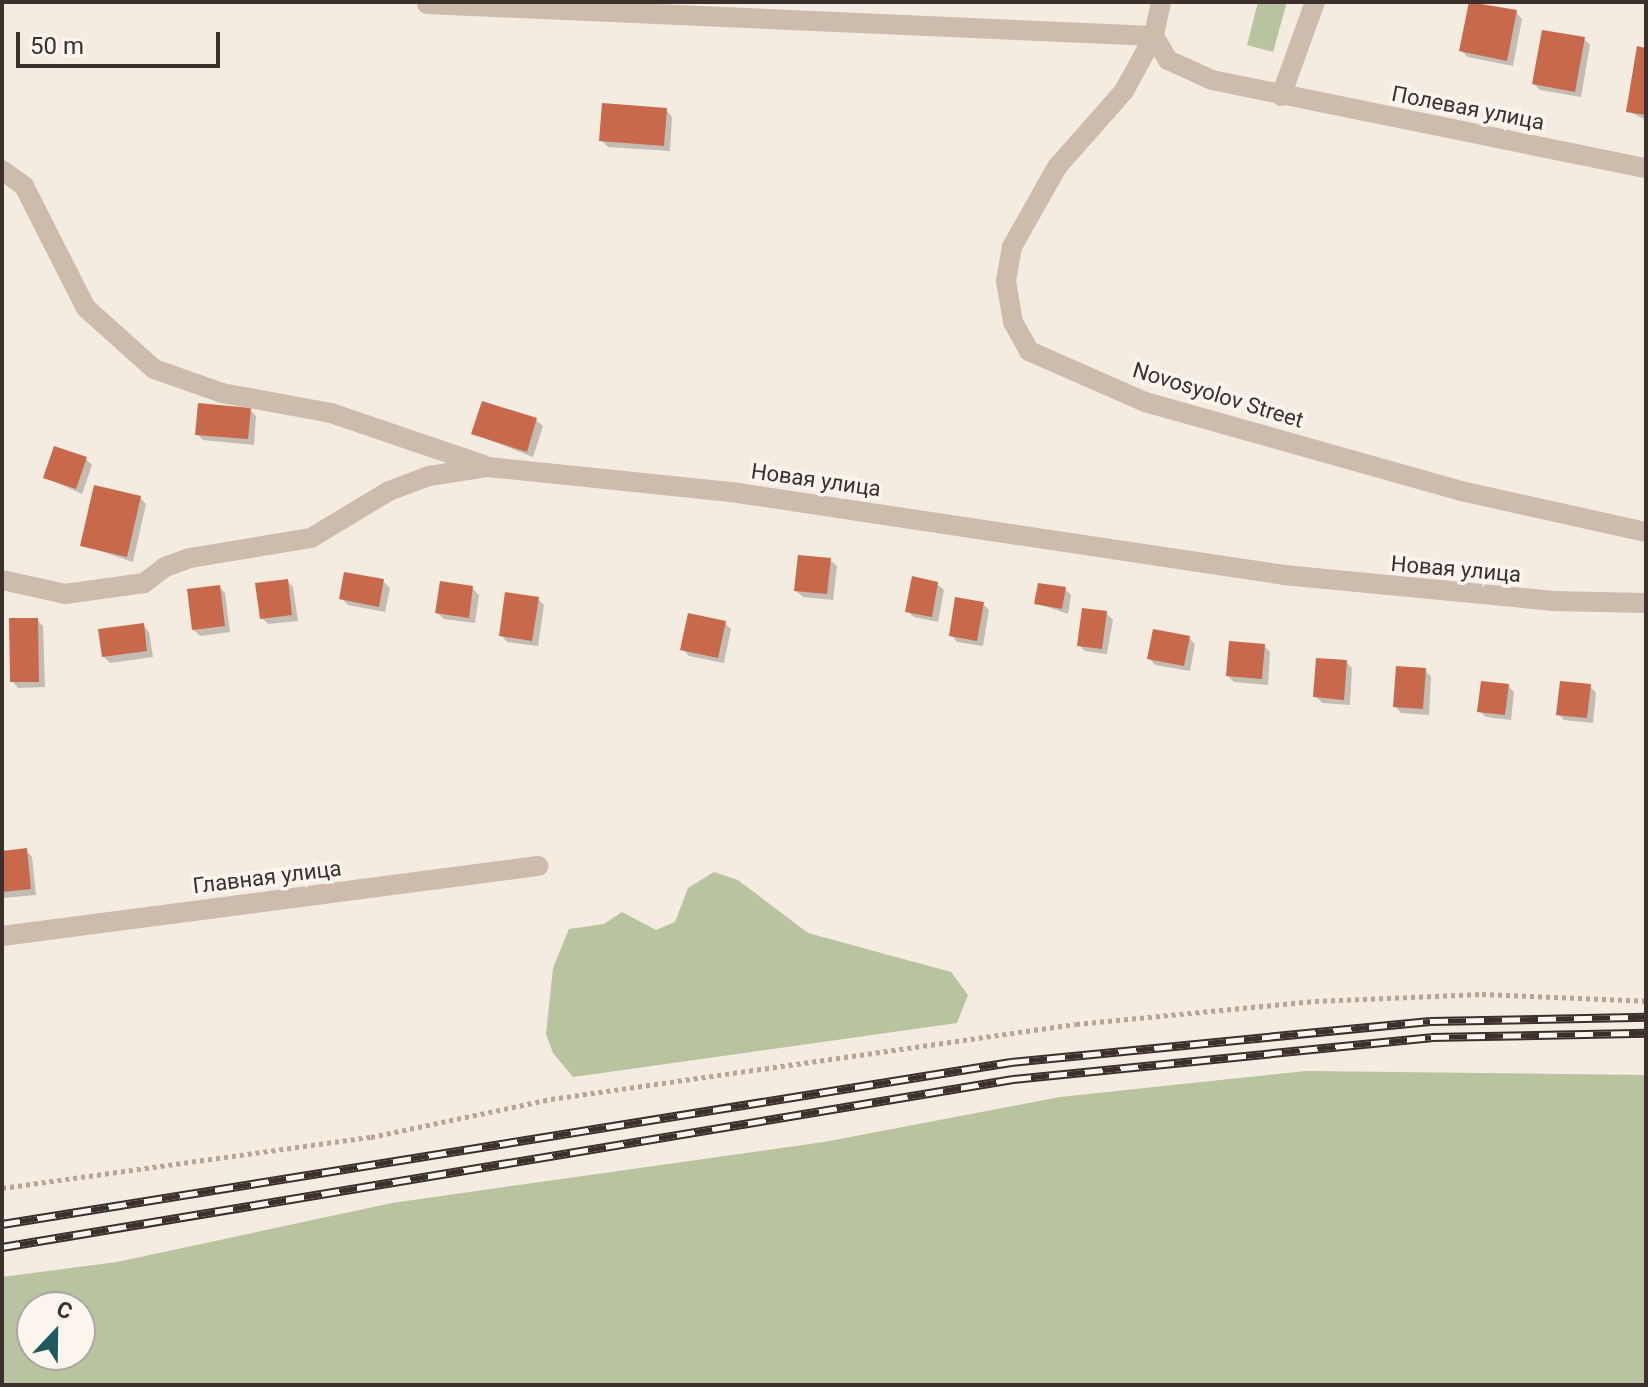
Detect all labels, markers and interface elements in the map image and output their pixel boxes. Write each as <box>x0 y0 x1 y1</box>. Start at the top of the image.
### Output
scale bar <box>20 16 224 66</box>
text: 50 m <box>30 32 84 60</box>
street label: Полевая улица <box>1389 80 1547 136</box>
street label: Novosyolov Street <box>1129 356 1307 434</box>
street label: Новая улица <box>749 458 883 502</box>
street label: Новая улица <box>1390 550 1522 588</box>
street label: Главная улица <box>191 855 343 899</box>
north arrow <box>16 1291 96 1371</box>
text: С <box>53 1296 76 1324</box>

